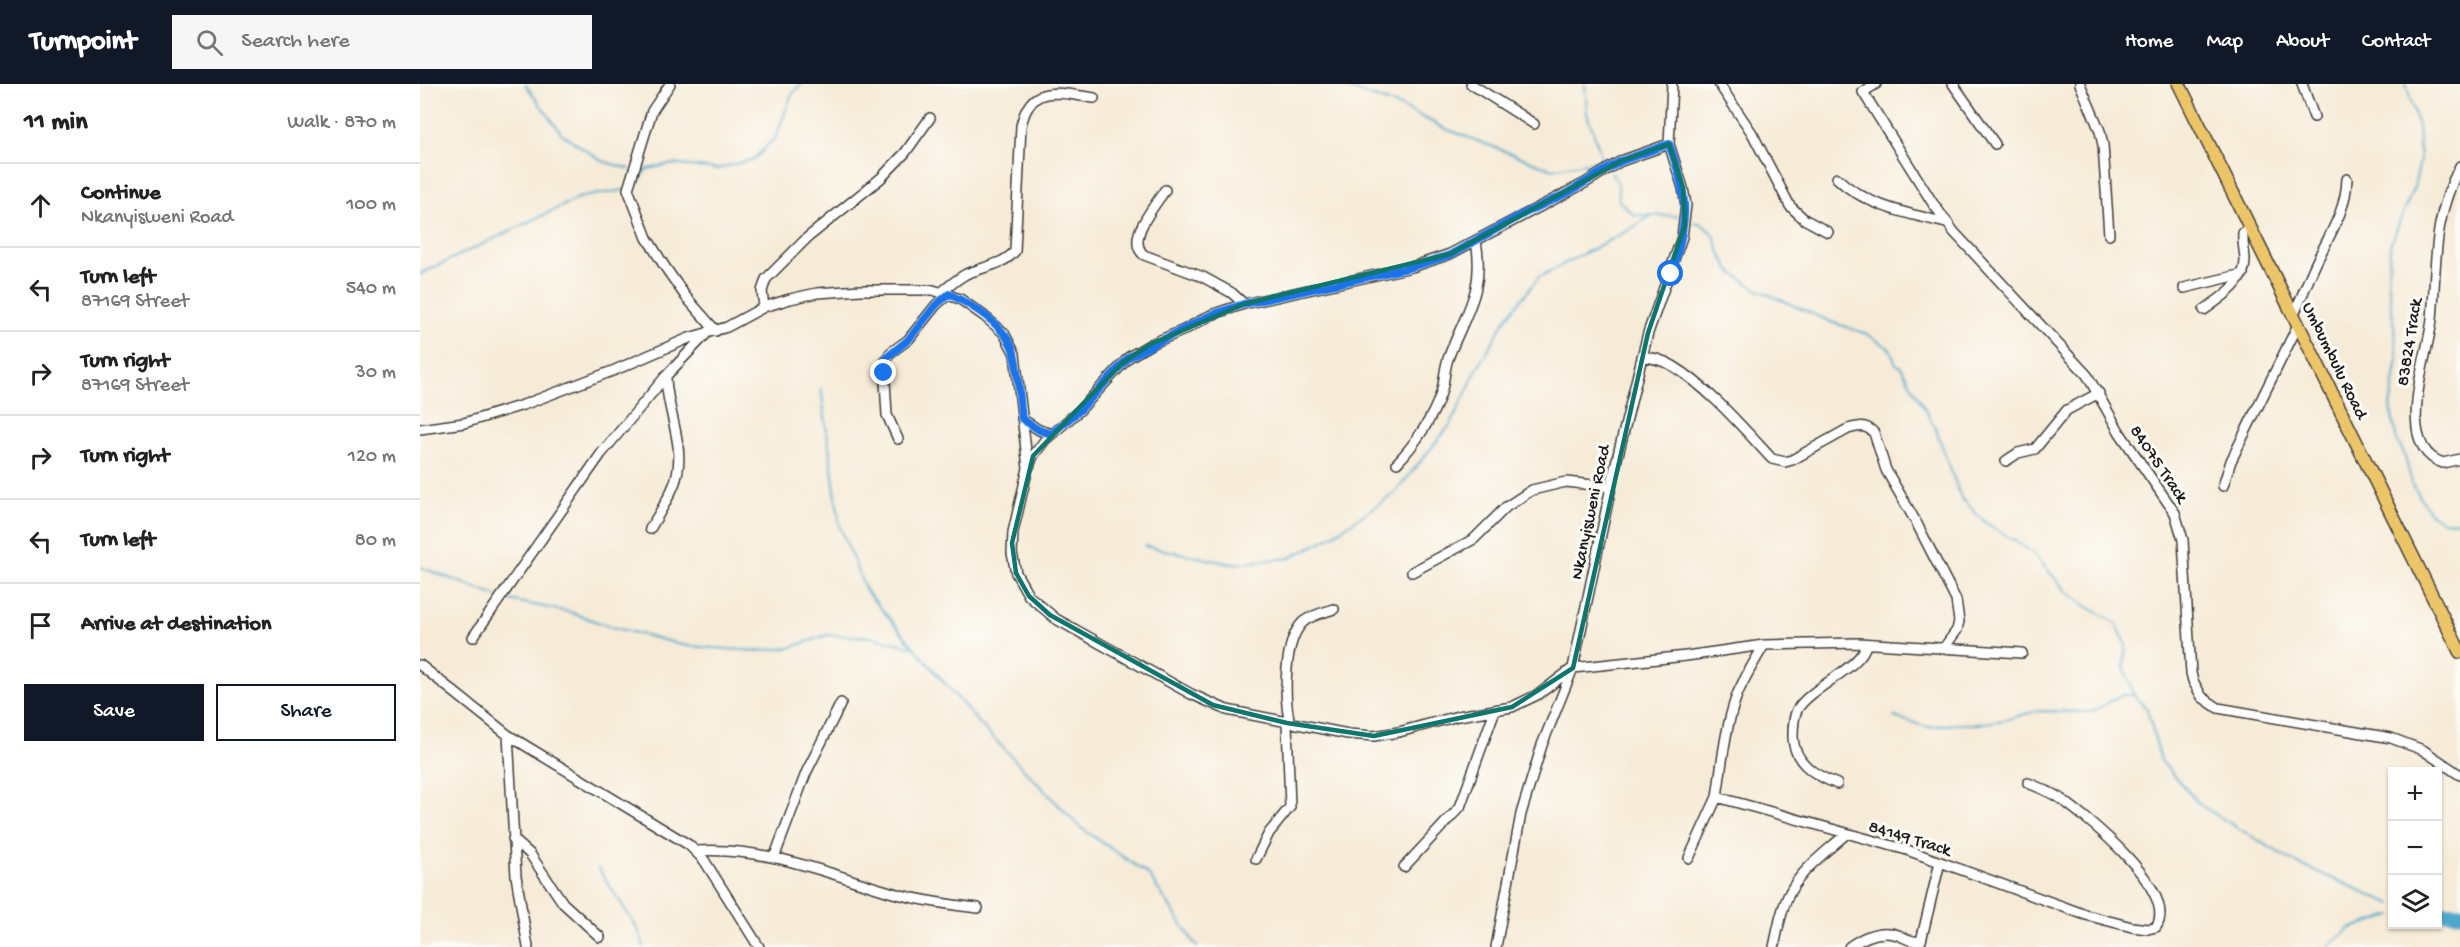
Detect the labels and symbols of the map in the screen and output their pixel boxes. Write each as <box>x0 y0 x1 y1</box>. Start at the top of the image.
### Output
route start <box>1657 260 1683 286</box>
street label: 83824 Track <box>2393 295 2428 388</box>
street label: Umbumbulu Road <box>2296 299 2372 424</box>
route end <box>870 359 896 385</box>
street label: 84075 Track <box>2124 422 2193 509</box>
street label: Nkanyisweni Road <box>1567 442 1616 582</box>
street label: 84149 Track <box>1866 817 1955 862</box>

